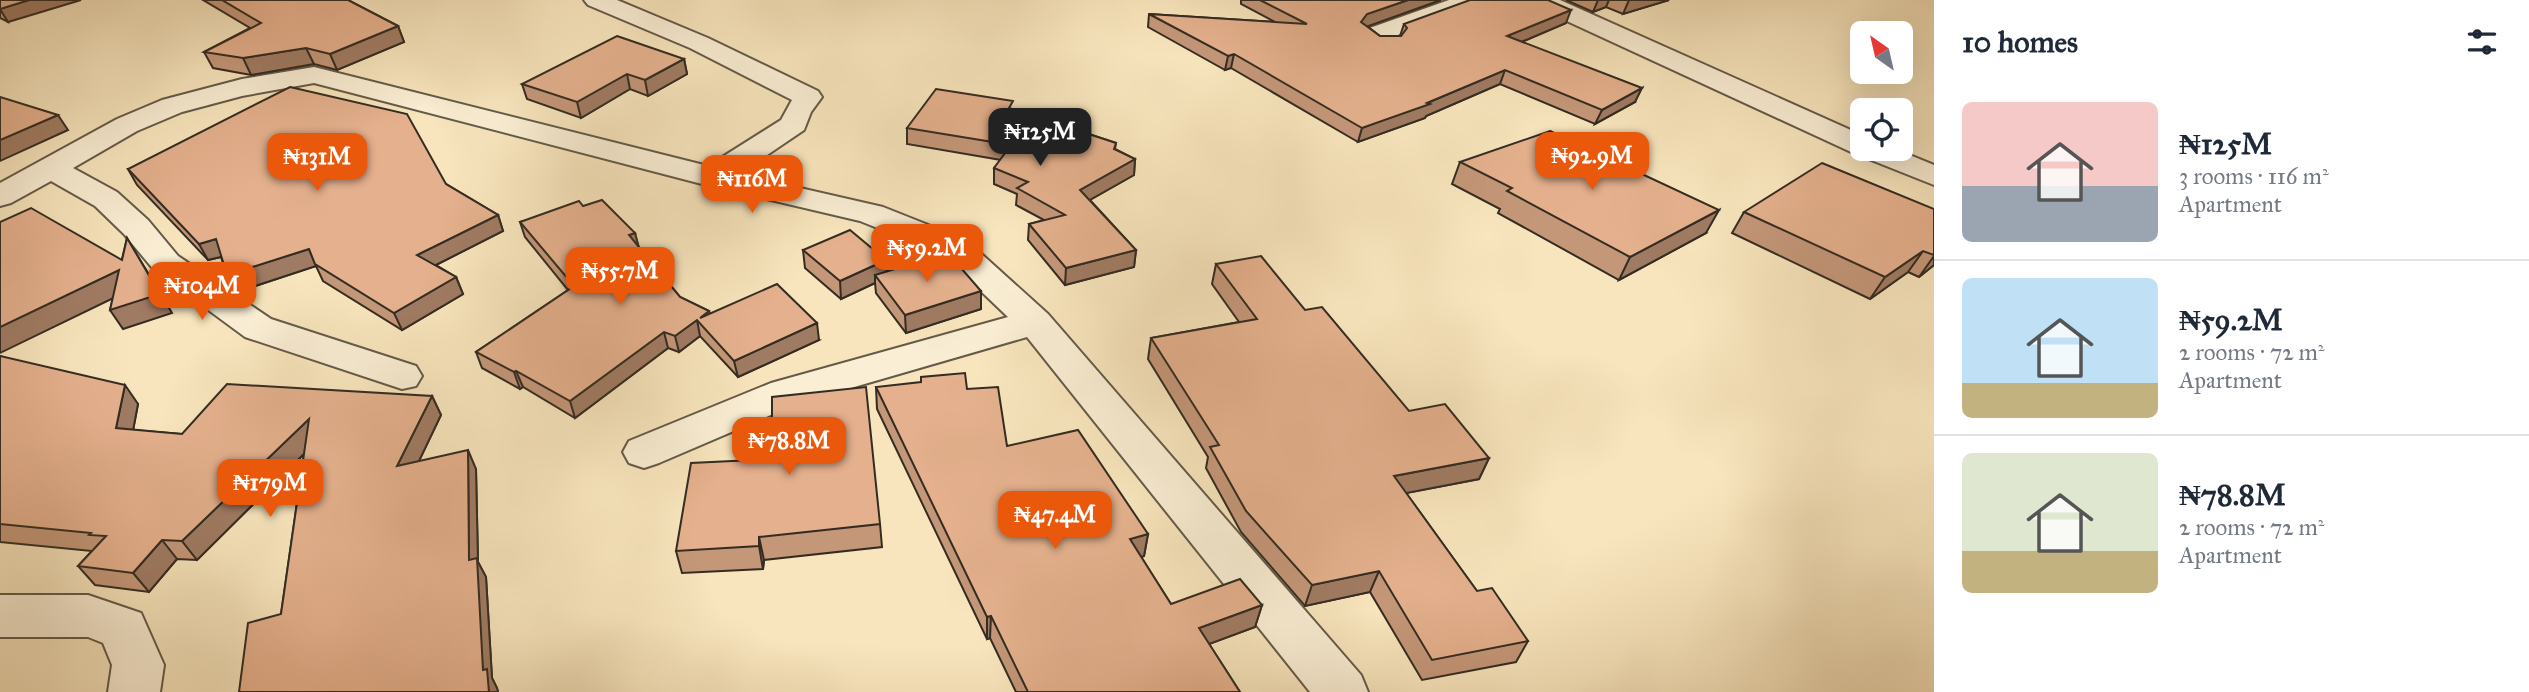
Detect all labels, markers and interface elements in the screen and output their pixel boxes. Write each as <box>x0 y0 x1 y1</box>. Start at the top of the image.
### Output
north arrow <box>1850 21 1913 84</box>
map controls <box>1850 21 1913 161</box>
icon: filters <box>2463 23 2501 61</box>
text: 10 homes <box>1962 24 2078 60</box>
button: locate <box>1850 98 1913 161</box>
pin: ₦125M <box>991 108 1089 168</box>
text: ₦125M <box>1004 117 1076 145</box>
text: ₦125M <box>2179 126 2272 162</box>
icon: home <box>2018 130 2102 214</box>
pin: ₦92.9M <box>1535 132 1649 192</box>
pin: ₦131M <box>268 134 366 193</box>
text: ₦92.9M <box>1551 141 1633 169</box>
text: ₦131M <box>283 142 351 170</box>
pin: ₦116M <box>703 156 801 215</box>
text: 3 rooms · 116 m² <box>2179 162 2329 190</box>
text: ₦116M <box>717 164 787 192</box>
text: Apartment <box>2179 190 2282 218</box>
pin: ₦59.2M <box>870 224 984 284</box>
text: ₦59.2M <box>887 233 967 261</box>
pin: ₦55.7M <box>563 247 677 307</box>
text: ₦55.7M <box>582 256 658 284</box>
pin: ₦104M <box>153 262 251 322</box>
text: ₦104M <box>164 271 240 299</box>
text: ₦59.2M <box>2179 302 2283 338</box>
icon: home <box>2018 306 2102 390</box>
text: 2 rooms · 72 m² <box>2179 338 2324 366</box>
text: Apartment <box>2179 366 2282 394</box>
pin: ₦78.8M <box>732 418 846 477</box>
text: ₦78.8M <box>748 426 830 454</box>
pin: ₦179M <box>221 460 319 519</box>
text: ₦179M <box>233 468 307 496</box>
text: ₦78.8M <box>2179 477 2286 513</box>
icon: home <box>2018 481 2102 565</box>
pin: ₦47.4M <box>998 491 1112 551</box>
text: ₦47.4M <box>1014 500 1096 528</box>
text: 2 rooms · 72 m² <box>2179 513 2324 541</box>
text: Apartment <box>2179 541 2282 569</box>

